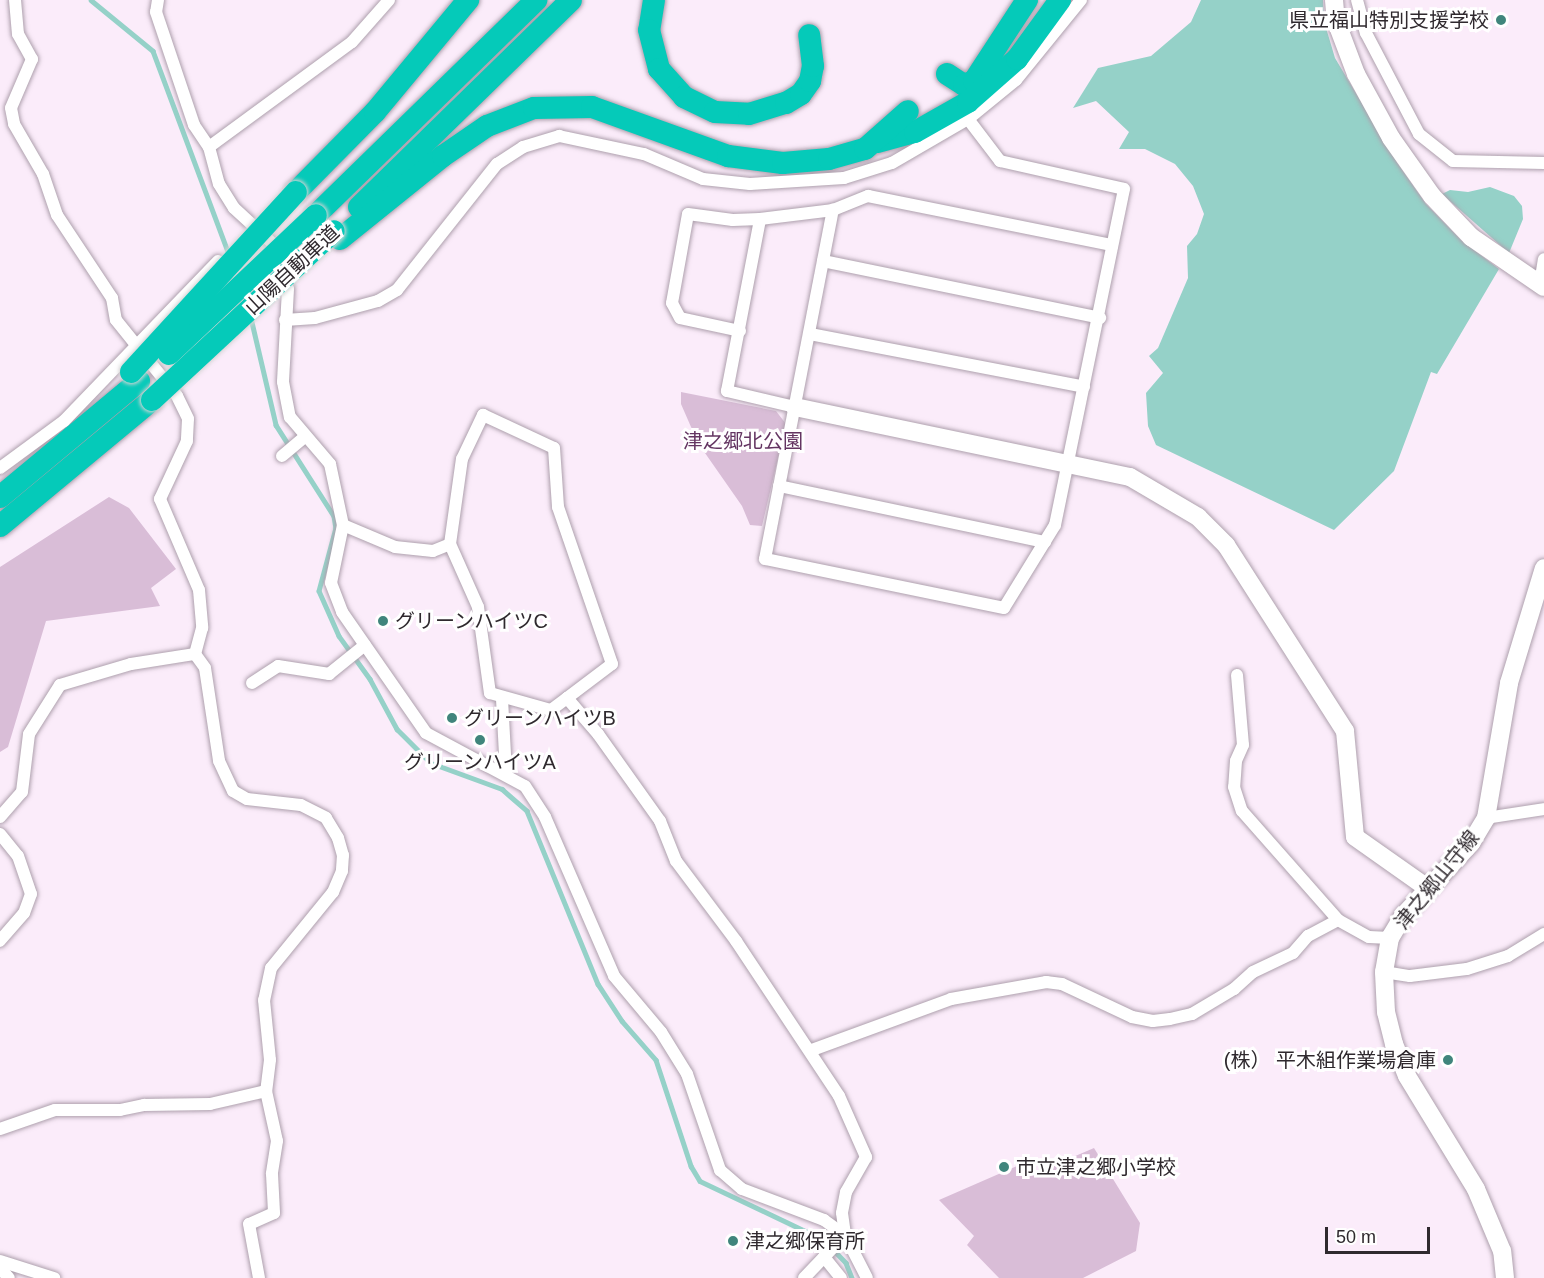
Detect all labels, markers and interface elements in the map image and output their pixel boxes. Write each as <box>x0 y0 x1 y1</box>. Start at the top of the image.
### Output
place label: 県立福山特別支援学校 <box>1289 8 1489 32</box>
marker: 県立福山特別支援学校 <box>1494 13 1508 27</box>
street label: 山陽自動車道 <box>240 220 344 320</box>
park label: 津之郷北公園 <box>683 429 803 453</box>
place label: グリーンハイツC <box>395 609 549 633</box>
marker: グリーンハイツC <box>376 614 390 628</box>
place label: グリーンハイツB <box>464 706 617 730</box>
marker: グリーンハイツB <box>445 711 459 725</box>
marker: グリーンハイツA <box>473 733 487 747</box>
place label: グリーンハイツA <box>403 750 557 774</box>
street label: 津之郷山守線 <box>1390 826 1484 934</box>
place label: (株） 平木組作業場倉庫 <box>1224 1048 1436 1072</box>
marker: (株） 平木組作業場倉庫 <box>1441 1053 1455 1067</box>
place label: 市立津之郷小学校 <box>1016 1155 1176 1179</box>
marker: 市立津之郷小学校 <box>997 1160 1011 1174</box>
scale bar <box>1328 1215 1433 1253</box>
text: 50 m <box>1336 1227 1376 1247</box>
place label: 津之郷保育所 <box>745 1229 865 1253</box>
marker: 津之郷保育所 <box>726 1234 740 1248</box>

